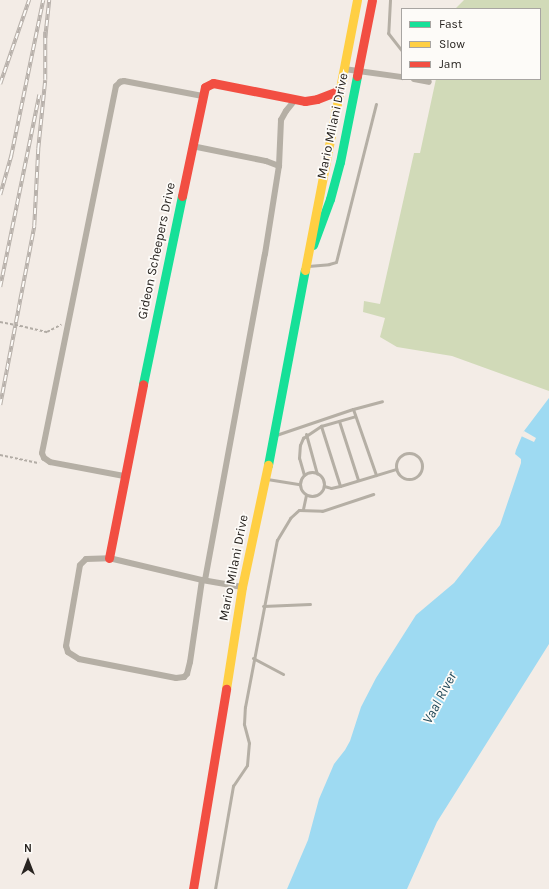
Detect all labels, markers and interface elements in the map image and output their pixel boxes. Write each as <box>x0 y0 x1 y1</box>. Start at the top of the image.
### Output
legend <box>401 8 541 80</box>
text: Fast <box>439 17 462 31</box>
text: Slow <box>439 37 465 51</box>
text: Jam <box>439 57 462 71</box>
street label: Mario Milani Drive <box>314 72 352 180</box>
street label: Gideon Scheepers Drive <box>135 181 179 321</box>
street label: Mario Milani Drive <box>216 514 252 622</box>
water label: Vaal River <box>419 669 461 727</box>
north arrow <box>8 841 48 881</box>
text: N <box>24 842 32 855</box>

